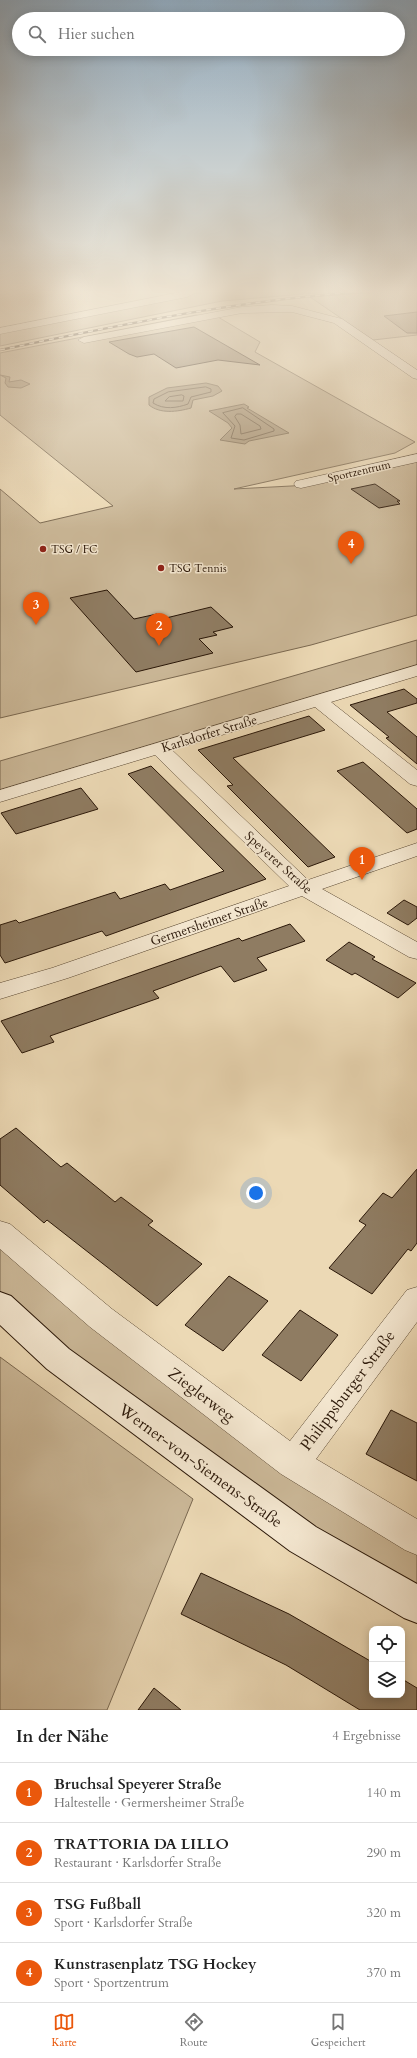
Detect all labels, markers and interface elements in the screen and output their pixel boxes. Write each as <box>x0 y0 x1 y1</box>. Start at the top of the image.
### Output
search box <box>12 12 405 56</box>
icon: search <box>26 23 48 45</box>
text: Hier suchen <box>58 24 135 44</box>
street label: Sportzentrum <box>326 457 393 486</box>
pin: 4 <box>338 531 364 564</box>
place label: TSG / FC <box>51 542 97 557</box>
marker: TSG / FC <box>38 544 48 554</box>
place label: TSG Tennis <box>169 561 227 576</box>
marker: TSG Tennis <box>156 563 166 573</box>
pin: 3 <box>23 592 49 625</box>
pin: 2 <box>146 613 172 646</box>
street label: Karlsdorfer Straße <box>159 711 259 757</box>
street label: Speyerer Straße <box>240 827 316 898</box>
pin: 1 <box>349 847 375 880</box>
street label: Germersheimer Straße <box>148 893 271 951</box>
your location <box>246 1183 266 1203</box>
street label: Philippsburger Straße <box>295 1326 400 1455</box>
street label: Zieglerweg <box>163 1362 239 1427</box>
street label: Werner-von-Siemens-Straße <box>113 1398 287 1533</box>
map controls <box>369 1626 405 1698</box>
button: locate <box>369 1626 405 1662</box>
button: layers <box>369 1662 405 1698</box>
text: In der Nähe <box>16 1725 109 1748</box>
text: 4 Ergebnisse <box>332 1727 401 1745</box>
text: Bruchsal Speyerer Straße <box>54 1774 222 1794</box>
text: 1 <box>26 1784 32 1802</box>
text: 140 m <box>367 1784 401 1802</box>
text: Haltestelle · Germersheimer Straße <box>54 1794 244 1812</box>
text: TRATTORIA DA LILLO <box>54 1834 229 1854</box>
text: 2 <box>26 1844 32 1862</box>
text: 290 m <box>367 1844 401 1862</box>
text: Restaurant · Karlsdorfer Straße <box>54 1854 221 1872</box>
text: TSG Fußball <box>54 1894 141 1914</box>
text: 3 <box>26 1904 32 1922</box>
text: 320 m <box>367 1904 401 1922</box>
text: Sport · Karlsdorfer Straße <box>54 1914 193 1932</box>
text: Kunstrasenplatz TSG Hockey <box>54 1954 256 1974</box>
text: 4 <box>26 1964 32 1982</box>
text: 370 m <box>367 1964 401 1982</box>
text: Sport · Sportzentrum <box>54 1974 169 1992</box>
tab: Karte <box>51 2011 77 2050</box>
tab: Route <box>180 2011 208 2050</box>
tab: Gespeichert <box>311 2011 366 2050</box>

